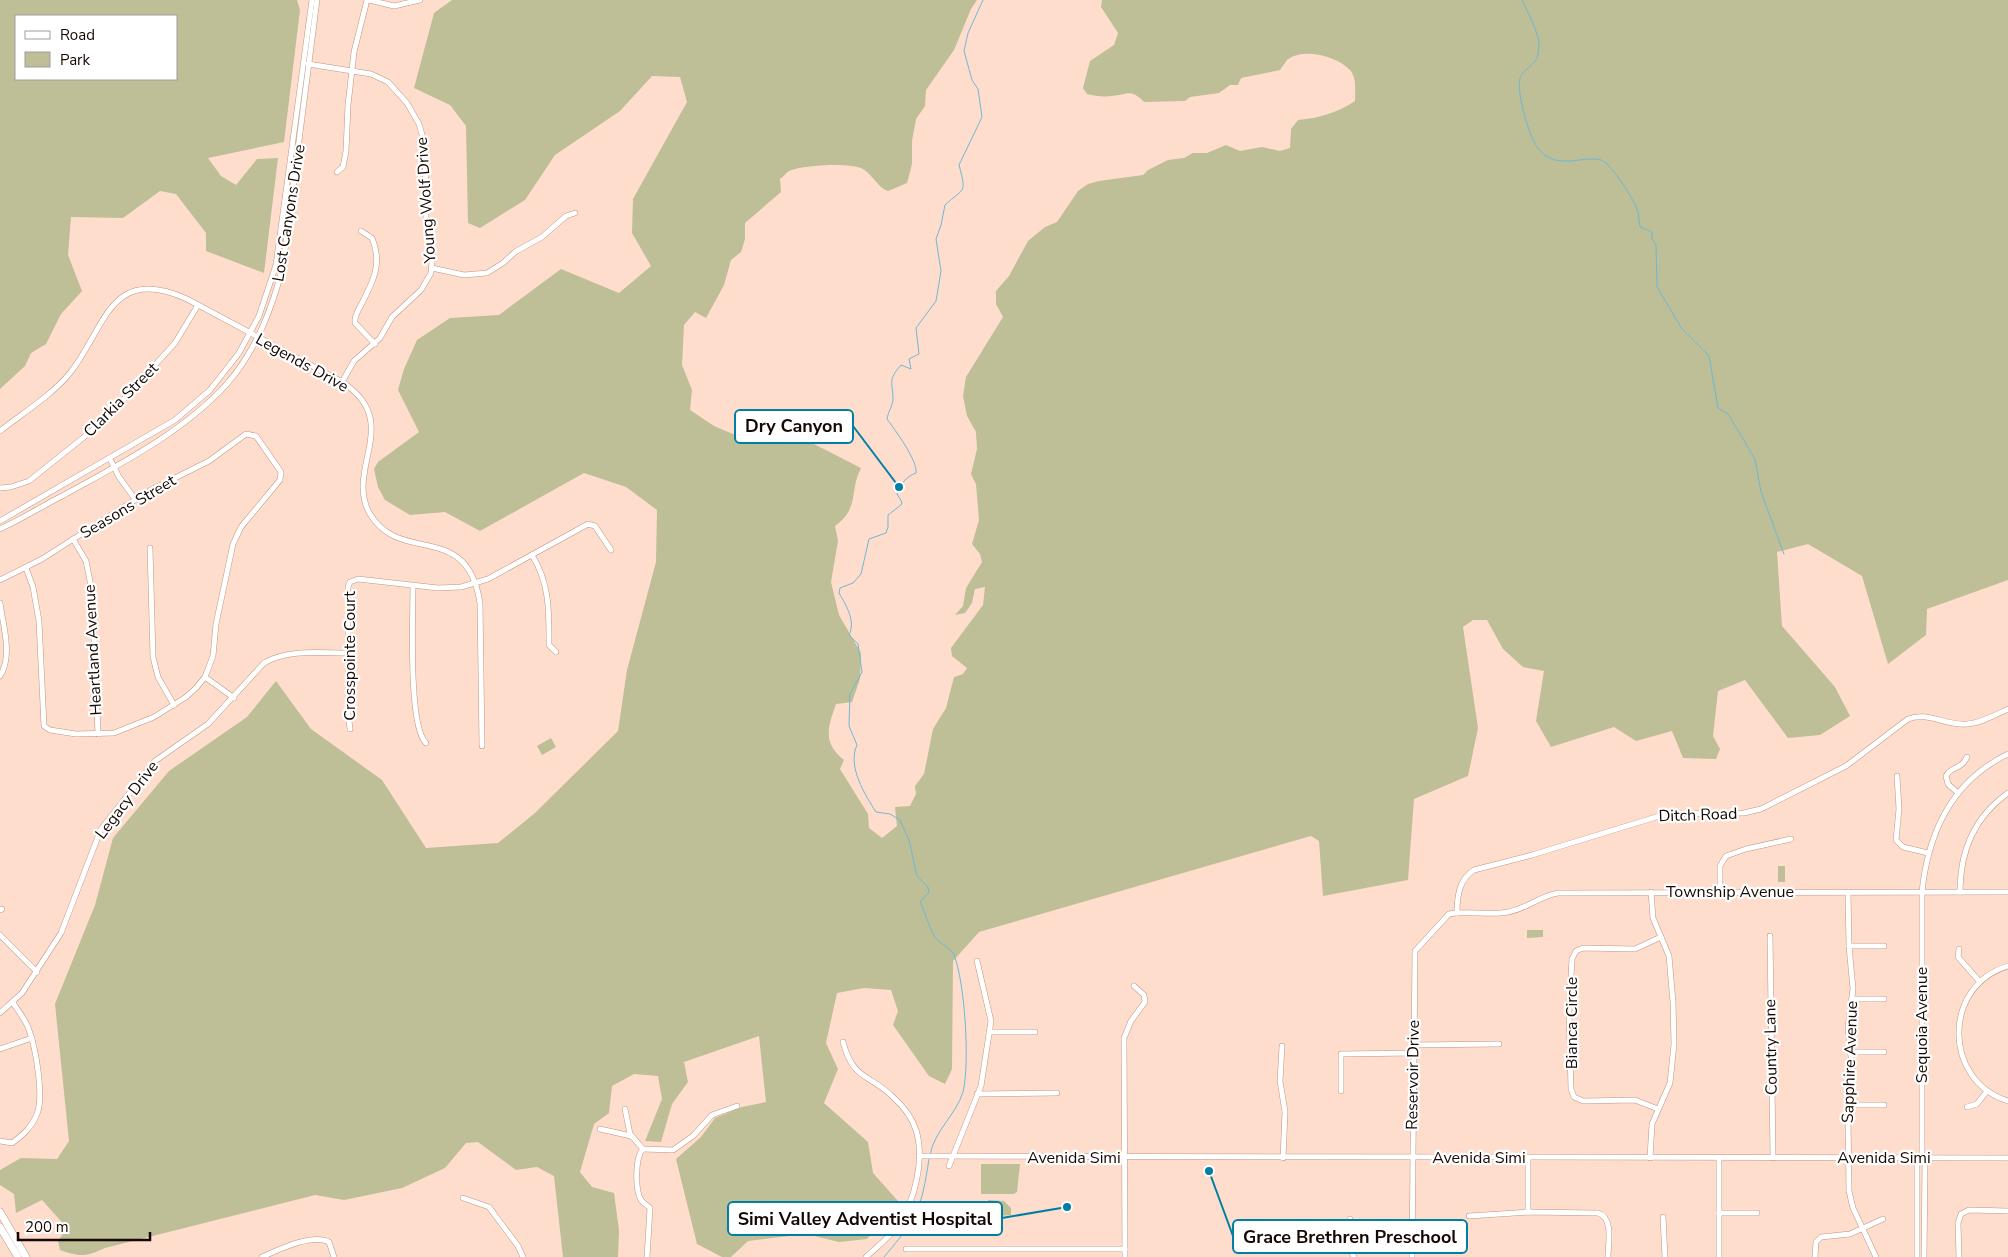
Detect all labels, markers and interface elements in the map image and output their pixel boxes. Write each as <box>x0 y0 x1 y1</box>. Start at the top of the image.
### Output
legend <box>15 15 178 80</box>
text: Road <box>60 25 95 45</box>
text: Park <box>60 50 90 70</box>
street label: Young Wolf Drive <box>411 136 441 265</box>
street label: Lost Canyons Drive <box>267 143 311 283</box>
street label: Legends Drive <box>252 328 352 398</box>
street label: Clarkia Street <box>79 357 164 442</box>
callout: Dry Canyon <box>735 410 853 443</box>
text: Dry Canyon <box>745 414 843 438</box>
street label: Seasons Street <box>76 470 180 544</box>
street label: Heartland Avenue <box>79 584 107 716</box>
street label: Crosspointe Court <box>339 591 361 721</box>
street label: Legacy Drive <box>90 756 164 844</box>
street label: Ditch Road <box>1658 803 1738 827</box>
street label: Township Avenue <box>1666 881 1794 903</box>
street label: Sequoia Avenue <box>1911 967 1933 1083</box>
street label: Bianca Circle <box>1561 977 1583 1069</box>
street label: Country Lane <box>1759 999 1783 1095</box>
street label: Sapphire Avenue <box>1837 1000 1863 1124</box>
street label: Reservoir Drive <box>1401 1020 1425 1130</box>
street label: Avenida Simi <box>1027 1147 1121 1169</box>
street label: Avenida Simi <box>1432 1147 1526 1169</box>
street label: Avenida Simi <box>1837 1147 1931 1169</box>
callout: Simi Valley Adventist Hospital <box>728 1202 1002 1235</box>
text: Simi Valley Adventist Hospital <box>738 1207 993 1231</box>
scale bar <box>18 1210 150 1242</box>
text: 200 m <box>25 1217 69 1237</box>
callout: Grace Brethren Preschool <box>1233 1220 1467 1253</box>
text: Grace Brethren Preschool <box>1243 1225 1457 1249</box>

